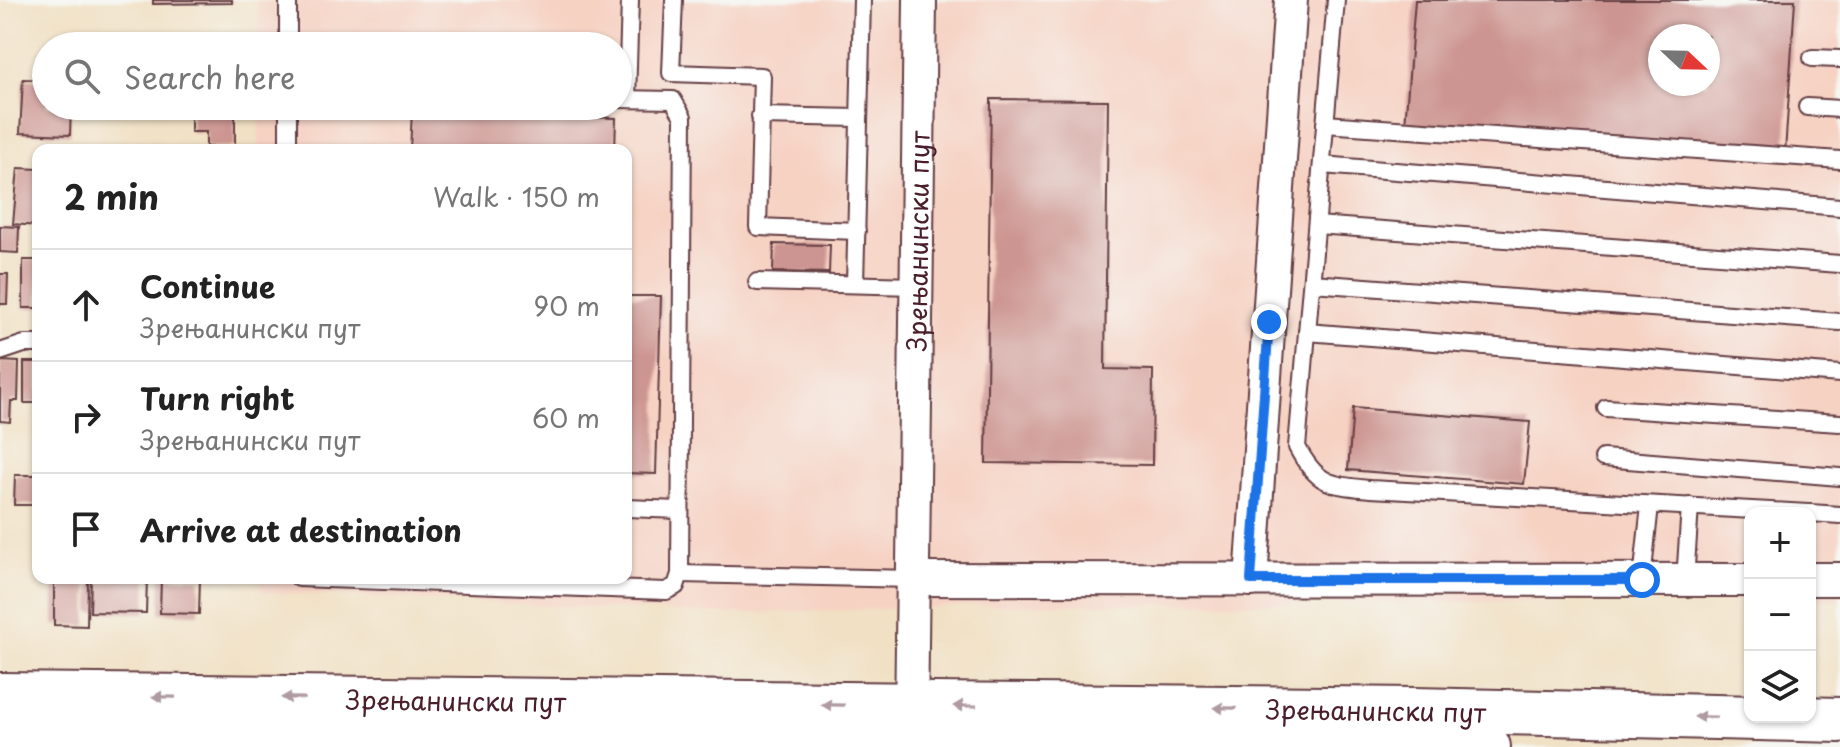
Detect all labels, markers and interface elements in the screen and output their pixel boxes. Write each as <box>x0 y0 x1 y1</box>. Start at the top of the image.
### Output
north arrow <box>1648 24 1720 96</box>
search box <box>32 32 632 120</box>
icon: search <box>60 54 104 98</box>
text: Search here <box>124 54 296 99</box>
street label: Зрењанински пут <box>896 130 938 352</box>
text: 2 min <box>64 170 159 222</box>
text: Walk · 150 m <box>433 177 600 216</box>
text: Continue <box>140 263 275 308</box>
icon: ahead <box>64 283 108 327</box>
text: 90 m <box>533 286 600 325</box>
route end <box>1251 304 1287 340</box>
text: Зрењанински пут <box>140 308 360 347</box>
text: Turn right <box>140 375 295 420</box>
icon: right <box>64 395 108 439</box>
text: 60 m <box>532 398 600 437</box>
text: Зрењанински пут <box>140 420 360 459</box>
icon: arrive <box>64 507 108 551</box>
text: Arrive at destination <box>140 507 462 552</box>
map controls <box>1744 507 1816 723</box>
button: + <box>1744 507 1816 579</box>
route start <box>1624 562 1660 598</box>
button: − <box>1744 579 1816 651</box>
button: layers <box>1744 651 1816 723</box>
street label: Зрењанински пут <box>346 679 567 721</box>
street label: Зрењанински пут <box>1265 689 1487 731</box>
one-way arrow <box>151 690 176 703</box>
one-way arrow <box>280 692 305 705</box>
one-way arrow <box>820 699 845 711</box>
one-way arrow <box>952 700 977 712</box>
one-way arrow <box>1212 702 1237 715</box>
one-way arrow <box>1693 710 1718 723</box>

